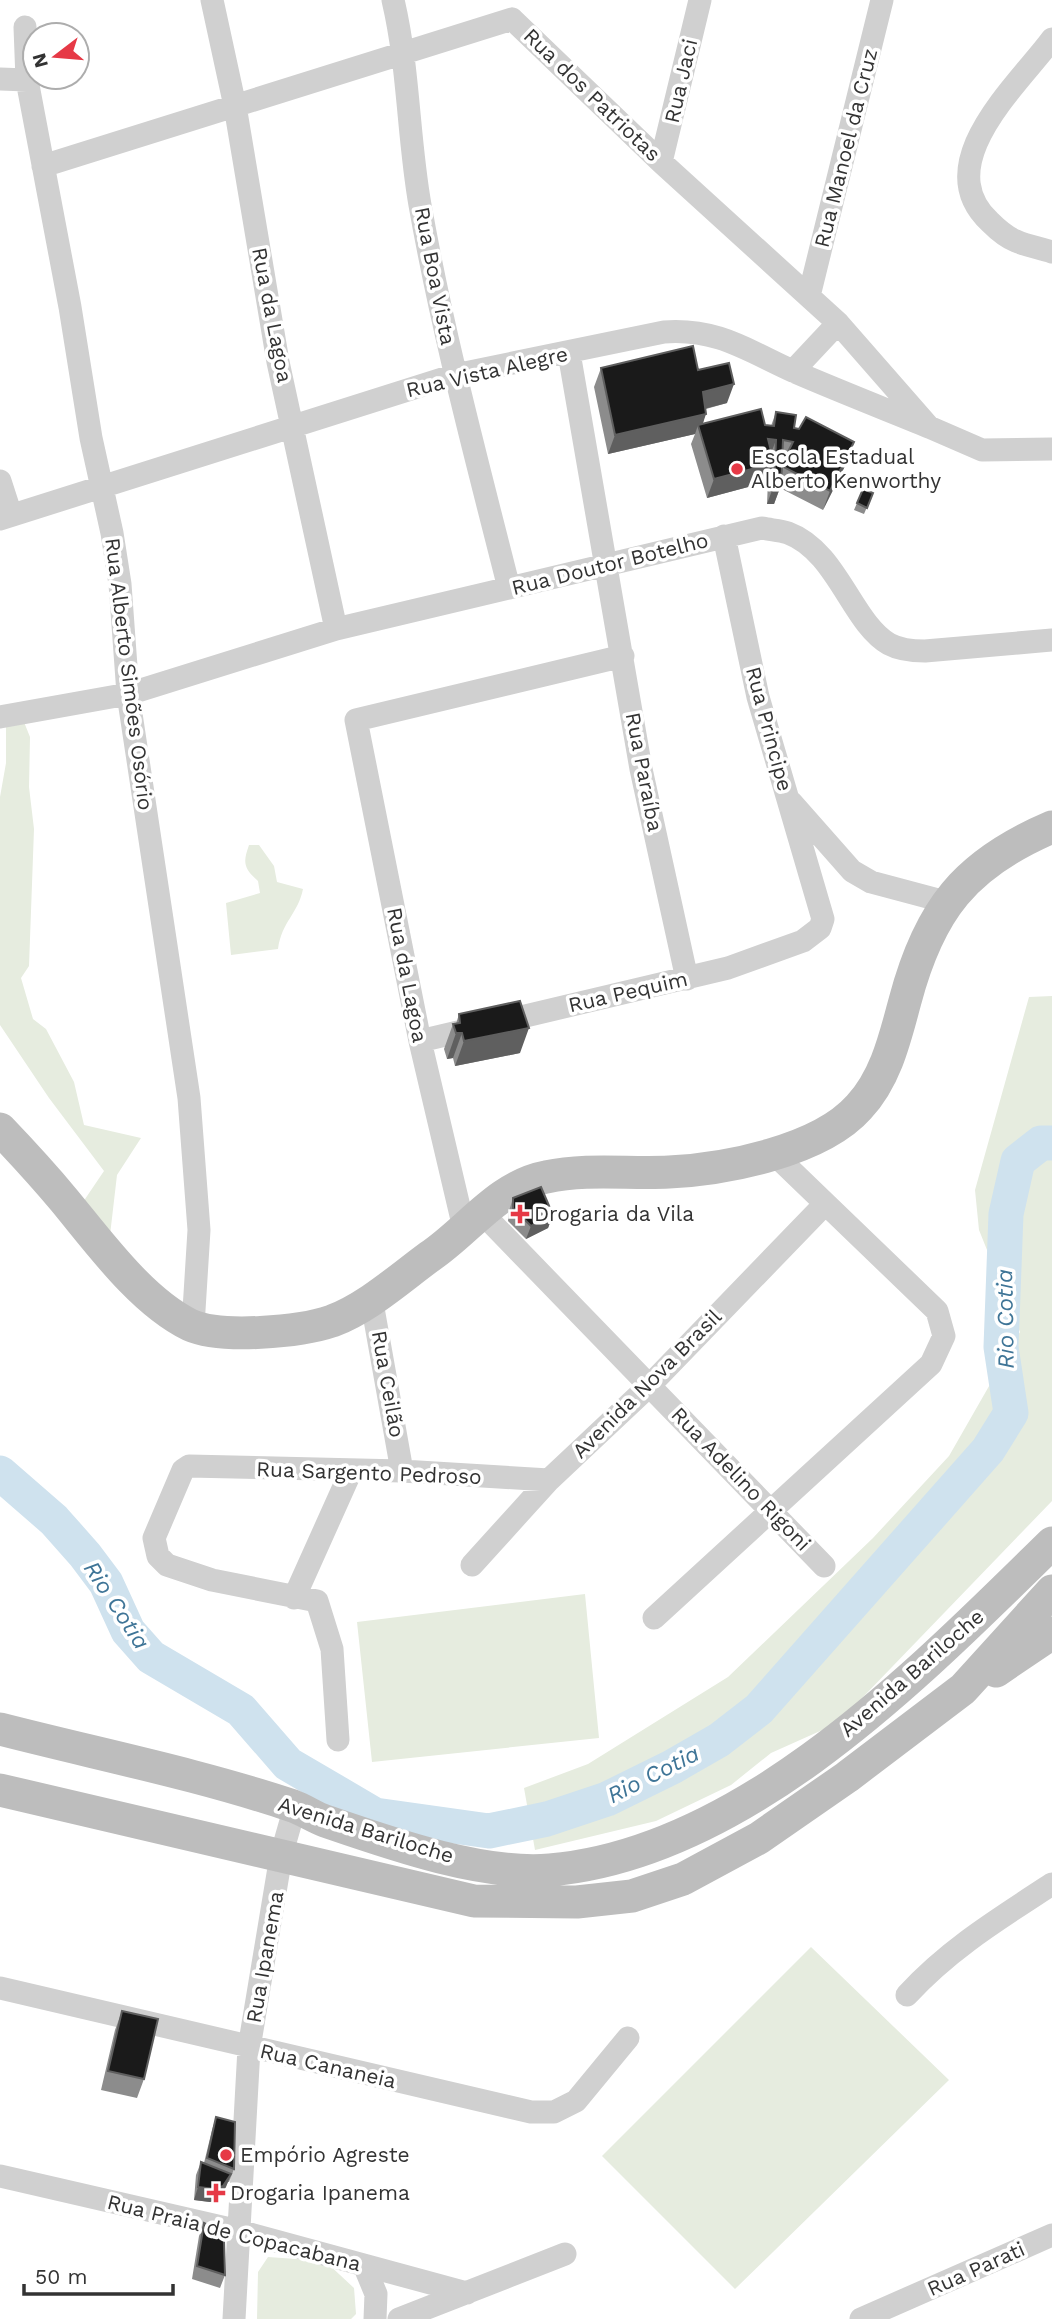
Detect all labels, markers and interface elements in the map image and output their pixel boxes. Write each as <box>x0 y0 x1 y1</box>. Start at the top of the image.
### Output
north arrow <box>21 21 91 91</box>
street label: Rua dos Patriotas <box>519 23 666 166</box>
street label: Rua Jaci <box>659 36 702 125</box>
street label: Rua Manoel da Cruz <box>809 46 882 250</box>
text: N <box>27 51 53 70</box>
street label: Rua Boa Vista <box>410 205 461 347</box>
street label: Rua da Lagoa <box>247 245 298 385</box>
street label: Rua Vista Alegre <box>404 341 570 402</box>
place label: Escola Estadual Alberto Kenworthy <box>751 444 941 493</box>
marker: Escola Estadual Alberto Kenworthy <box>729 461 745 477</box>
street label: Rua Doutor Botelho <box>509 527 711 600</box>
street label: Rua Alberto Simões Osório <box>100 536 159 812</box>
street label: Rua Principe <box>741 664 798 794</box>
street label: Rua Paraíba <box>621 710 668 834</box>
street label: Rua da Lagoa <box>382 905 433 1045</box>
street label: Rua Pequim <box>566 966 690 1017</box>
place label: Drogaria da Vila <box>534 1201 694 1226</box>
marker: Drogaria da Vila <box>512 1206 528 1222</box>
water label: Rio Cotia <box>991 1269 1020 1369</box>
street label: Avenida Nova Brasil <box>567 1304 727 1463</box>
street label: Rua Ceilão <box>367 1328 410 1439</box>
street label: Rua Adelino Rigoni <box>666 1402 816 1556</box>
street label: Rua Sargento Pedroso <box>256 1456 482 1489</box>
water label: Rio Cotia <box>78 1556 155 1655</box>
street label: Avenida Bariloche <box>835 1603 989 1742</box>
water label: Rio Cotia <box>603 1740 704 1809</box>
street label: Avenida Bariloche <box>275 1791 457 1868</box>
street label: Rua Ipanema <box>241 1889 288 2025</box>
street label: Rua Cananeia <box>258 2038 399 2093</box>
place label: Empório Agreste <box>240 2142 410 2167</box>
marker: Empório Agreste <box>218 2147 234 2163</box>
place label: Drogaria Ipanema <box>230 2180 410 2205</box>
marker: Drogaria Ipanema <box>208 2185 224 2201</box>
street label: Rua Praia de Copacabana <box>105 2189 364 2276</box>
street label: Rua Parati <box>923 2236 1028 2301</box>
scale bar <box>24 2252 173 2296</box>
text: 50 m <box>35 2264 87 2289</box>

